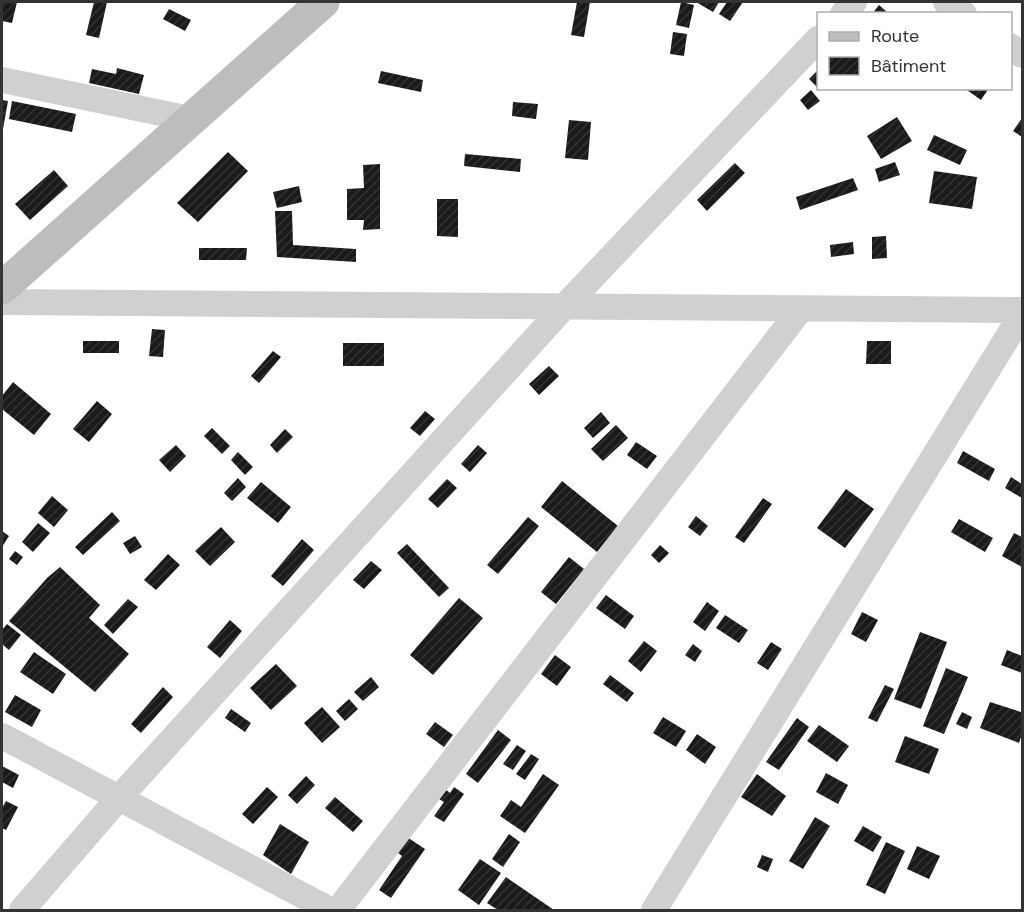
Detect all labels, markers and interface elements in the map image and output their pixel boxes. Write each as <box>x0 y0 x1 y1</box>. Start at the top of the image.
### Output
legend <box>817 12 1012 90</box>
text: Route <box>871 24 919 48</box>
text: Bâtiment <box>871 54 946 78</box>

